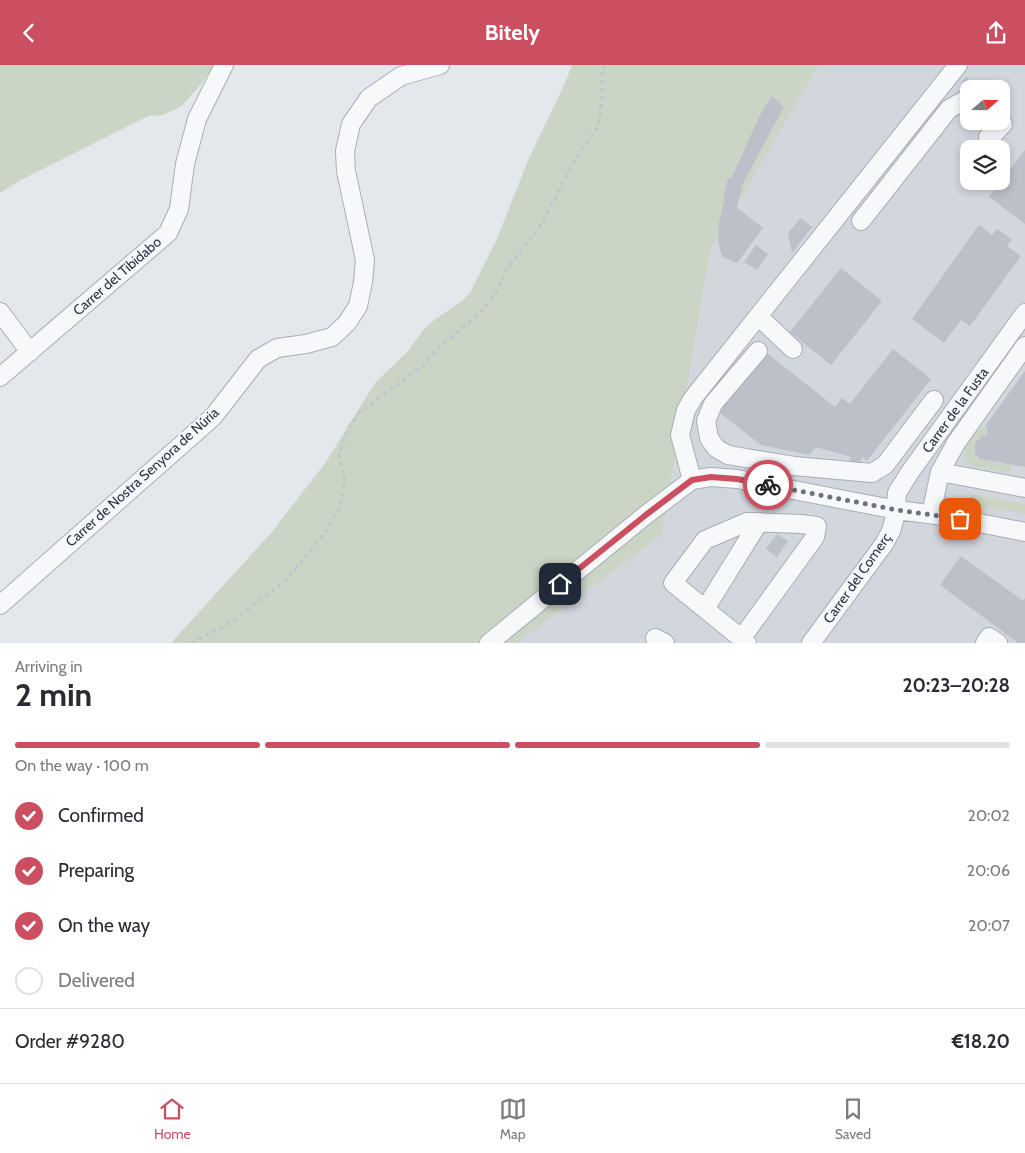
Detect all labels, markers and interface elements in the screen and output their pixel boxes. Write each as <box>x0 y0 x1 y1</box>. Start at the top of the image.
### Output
icon: back <box>15 19 43 47</box>
text: Bitely <box>485 19 540 46</box>
icon: share <box>982 19 1010 47</box>
north arrow <box>960 80 1010 130</box>
map controls <box>960 80 1010 190</box>
button: layers <box>960 140 1010 190</box>
street label: Carrer del Tibidabo <box>69 233 165 319</box>
street label: Carrer de la Fusta <box>918 363 992 456</box>
street label: Carrer de Nostra Senyora de Núria <box>62 403 223 551</box>
courier <box>743 460 793 510</box>
icon: bike <box>754 471 782 499</box>
pin <box>939 498 981 540</box>
icon: bag <box>946 505 974 533</box>
street label: Carrer del Comerç <box>819 529 895 627</box>
pin <box>539 563 581 605</box>
icon: home <box>546 570 574 598</box>
text: Arriving in <box>15 657 82 676</box>
text: 20:23–20:28 <box>903 674 1010 697</box>
text: 2 min <box>15 675 92 714</box>
text: On the way · 100 m <box>15 756 149 775</box>
icon: check <box>15 802 43 830</box>
text: Confirmed <box>58 804 144 827</box>
text: 20:02 <box>968 806 1010 825</box>
icon: check <box>15 857 43 885</box>
text: Preparing <box>58 859 134 882</box>
text: 20:06 <box>967 861 1010 880</box>
icon: check <box>15 912 43 940</box>
text: On the way <box>58 914 150 937</box>
text: 20:07 <box>968 916 1010 935</box>
text: Delivered <box>58 969 135 992</box>
text: Order #9280 <box>15 1030 125 1053</box>
text: €18.20 <box>952 1030 1010 1053</box>
tab: Home <box>154 1095 191 1143</box>
tab: Map <box>499 1095 527 1143</box>
tab: Saved <box>835 1095 871 1143</box>

